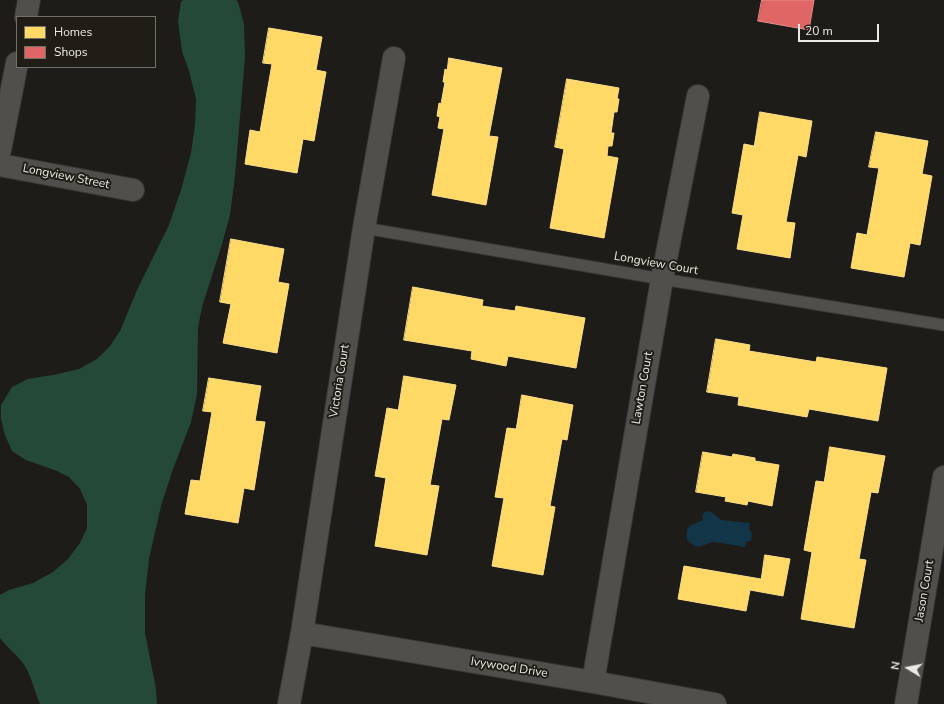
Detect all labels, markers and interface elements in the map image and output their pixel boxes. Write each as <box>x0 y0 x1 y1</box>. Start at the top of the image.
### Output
legend <box>16 16 156 68</box>
scale bar <box>800 16 881 42</box>
text: 20 m <box>805 23 833 39</box>
text: Homes <box>54 24 92 40</box>
text: Shops <box>54 44 88 60</box>
street label: Longview Street <box>21 162 111 192</box>
street label: Longview Court <box>613 250 699 278</box>
street label: Victoria Court <box>327 343 353 419</box>
street label: Lawton Court <box>630 351 656 425</box>
street label: Jason Court <box>912 559 938 623</box>
north arrow <box>888 648 928 688</box>
street label: Ivywood Drive <box>469 655 549 681</box>
text: N <box>888 660 904 671</box>

